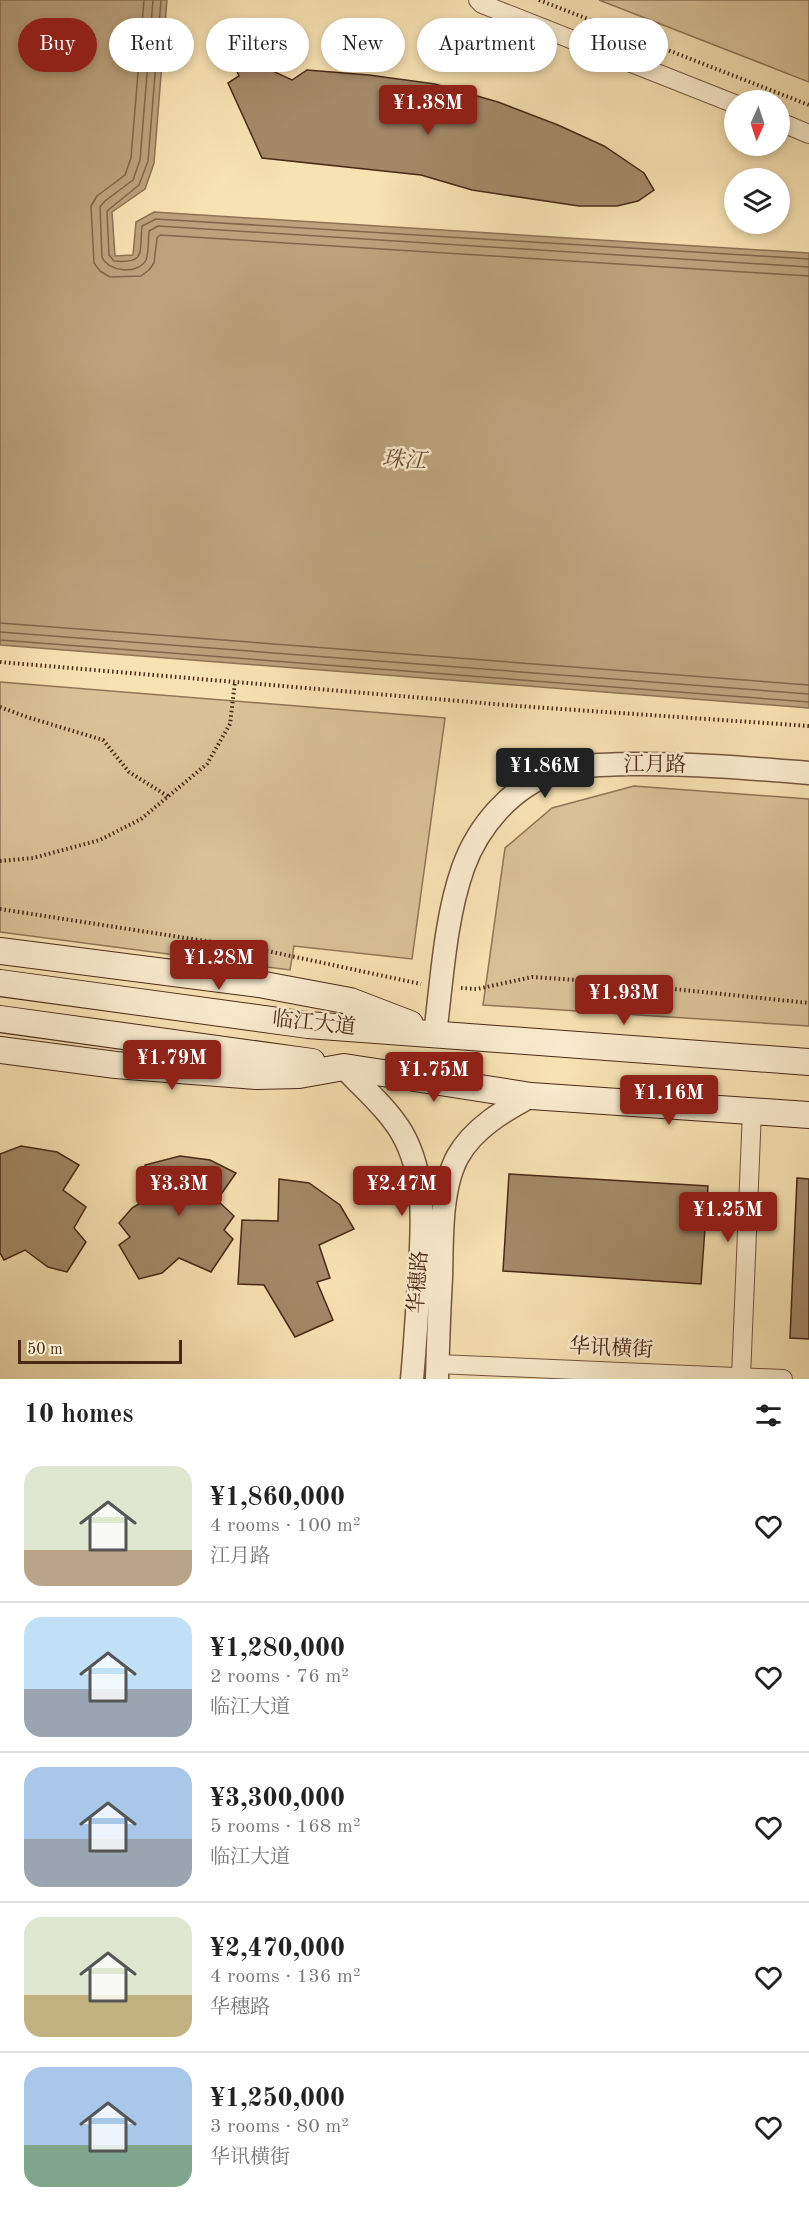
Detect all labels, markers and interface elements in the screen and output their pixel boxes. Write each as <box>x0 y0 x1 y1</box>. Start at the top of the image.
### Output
chip: Buy <box>18 18 97 72</box>
chip: Rent <box>109 18 194 72</box>
chip: Filters <box>206 18 309 72</box>
chip: New <box>321 18 405 72</box>
chip: Apartment <box>417 18 557 72</box>
chip: House <box>569 18 668 72</box>
pin: ¥1.38M <box>379 85 477 136</box>
north arrow <box>724 90 790 156</box>
map controls <box>724 90 790 234</box>
text: ¥1.38M <box>393 94 463 114</box>
button: layers <box>724 168 790 234</box>
water label: 珠江 <box>381 447 430 473</box>
pin: ¥1.86M <box>496 748 594 799</box>
street label: 江月路 <box>624 753 687 776</box>
text: ¥1.86M <box>510 757 580 777</box>
pin: ¥1.28M <box>170 940 268 991</box>
text: ¥1.28M <box>184 949 254 969</box>
pin: ¥1.93M <box>575 975 673 1026</box>
text: ¥1.93M <box>589 984 659 1004</box>
street label: 临江大道 <box>271 1007 357 1039</box>
pin: ¥1.79M <box>123 1040 221 1091</box>
text: ¥1.79M <box>137 1049 207 1069</box>
pin: ¥1.75M <box>385 1052 483 1103</box>
text: ¥1.75M <box>399 1061 469 1081</box>
pin: ¥1.16M <box>620 1075 718 1126</box>
text: ¥1.16M <box>634 1084 704 1104</box>
pin: ¥3.3M <box>137 1166 221 1217</box>
pin: ¥2.47M <box>353 1166 451 1217</box>
text: ¥3.3M <box>150 1175 208 1195</box>
text: ¥2.47M <box>367 1175 437 1195</box>
pin: ¥1.25M <box>679 1192 777 1243</box>
text: ¥1.25M <box>693 1201 763 1221</box>
street label: 华穗路 <box>404 1250 432 1314</box>
street label: 华讯横街 <box>569 1334 654 1362</box>
scale bar <box>18 1337 182 1364</box>
text: 50 m <box>27 1342 63 1358</box>
icon: filters <box>752 1399 785 1432</box>
text: 10 homes <box>24 1402 133 1428</box>
text: ¥1,860,000 <box>210 1485 345 1511</box>
icon: home <box>72 1490 144 1562</box>
icon: heart <box>752 1510 785 1543</box>
text: 4 rooms · 100 m² <box>210 1516 360 1536</box>
text: 江月路 <box>210 1547 270 1567</box>
text: ¥1,280,000 <box>210 1636 345 1662</box>
icon: home <box>72 1641 144 1713</box>
icon: heart <box>752 1661 785 1694</box>
text: 2 rooms · 76 m² <box>210 1667 349 1687</box>
text: 临江大道 <box>210 1698 290 1718</box>
text: ¥3,300,000 <box>210 1786 345 1812</box>
icon: home <box>72 1791 144 1863</box>
icon: heart <box>752 1811 785 1844</box>
text: 5 rooms · 168 m² <box>210 1817 360 1837</box>
text: 临江大道 <box>210 1848 290 1868</box>
text: ¥2,470,000 <box>210 1936 345 1962</box>
icon: home <box>72 1941 144 2013</box>
icon: heart <box>752 1961 785 1994</box>
text: 4 rooms · 136 m² <box>210 1967 360 1987</box>
text: 华穗路 <box>210 1998 270 2018</box>
text: ¥1,250,000 <box>210 2086 345 2112</box>
icon: home <box>72 2091 144 2163</box>
icon: heart <box>752 2111 785 2144</box>
text: 3 rooms · 80 m² <box>210 2117 349 2137</box>
text: 华讯横街 <box>210 2148 290 2168</box>

